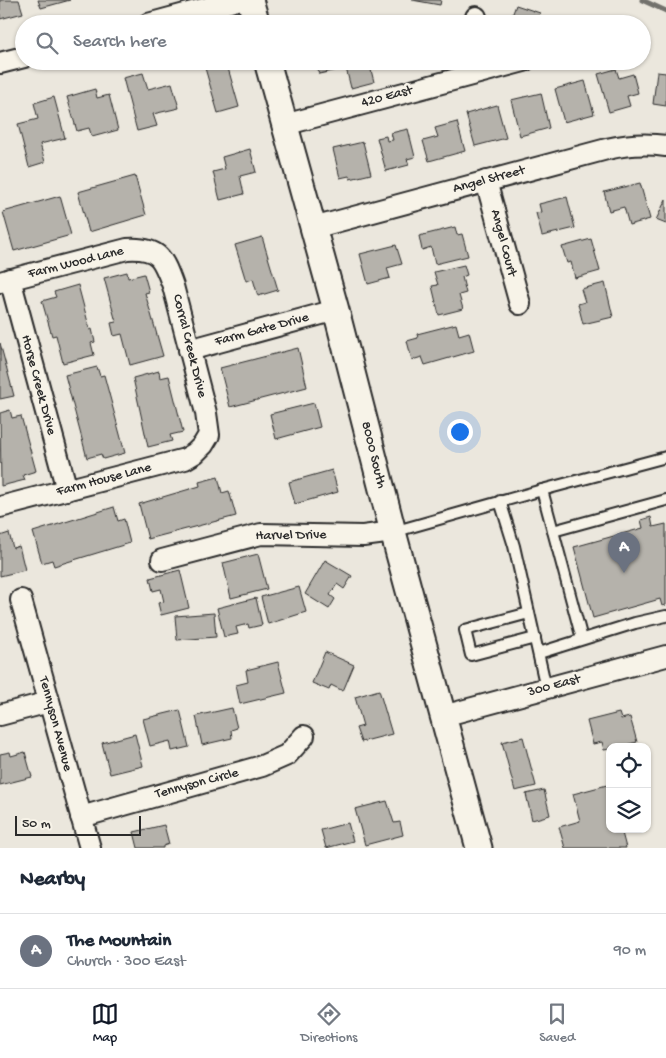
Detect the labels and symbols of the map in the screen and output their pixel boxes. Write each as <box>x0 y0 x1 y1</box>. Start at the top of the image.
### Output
street label: 420 East <box>360 82 416 112</box>
street label: Angel Street <box>451 162 528 198</box>
street label: Angel Court <box>486 208 520 280</box>
street label: Farm Wood Lane <box>25 243 126 283</box>
street label: Corral Creek Drive <box>168 293 210 400</box>
street label: Farm Gate Drive <box>212 309 312 351</box>
street label: Horse Creek Drive <box>16 333 60 438</box>
your location <box>447 419 473 445</box>
street label: 8000 South <box>356 420 390 491</box>
street label: Farm House Lane <box>54 459 154 501</box>
street label: Harvel Drive <box>255 527 327 545</box>
pin: A <box>608 532 640 573</box>
street label: 300 East <box>525 670 583 701</box>
street label: Tennyson Avenue <box>34 674 76 774</box>
street label: Tennyson Circle <box>152 764 241 804</box>
scale bar <box>15 813 141 836</box>

